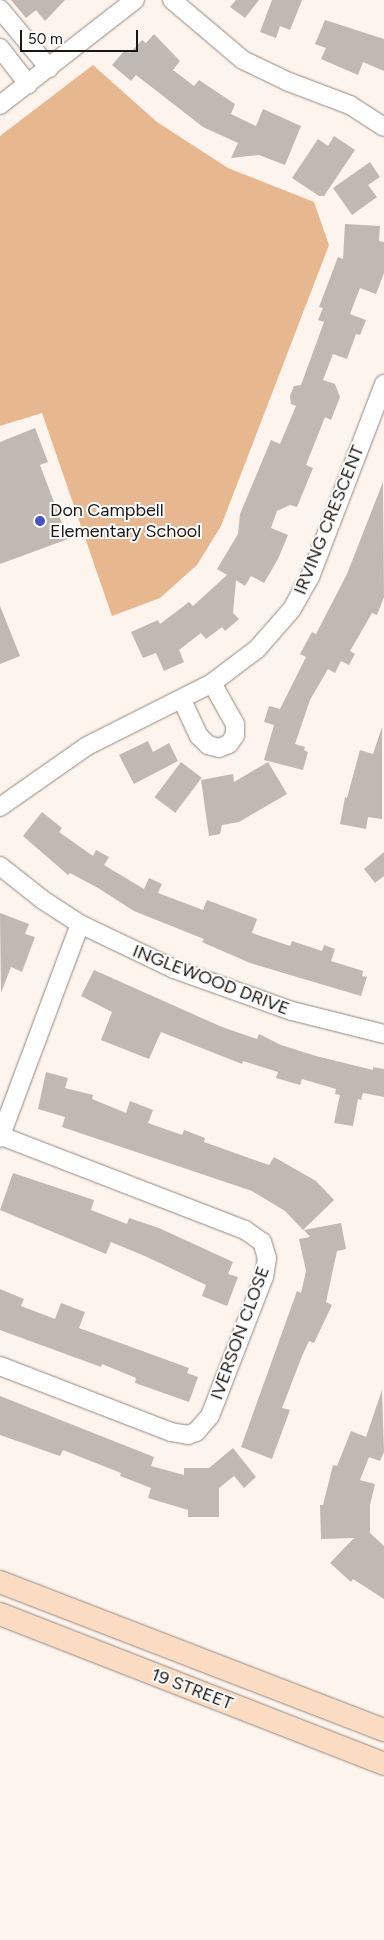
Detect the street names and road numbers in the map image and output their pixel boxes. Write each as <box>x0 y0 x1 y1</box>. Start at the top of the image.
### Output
street label: IRVING CRESCENT <box>289 442 369 598</box>
street label: INGLEWOOD DRIVE <box>130 940 292 1020</box>
street label: IVERSON CLOSE <box>206 1263 274 1403</box>
street label: 19 STREET <box>148 1664 236 1714</box>

